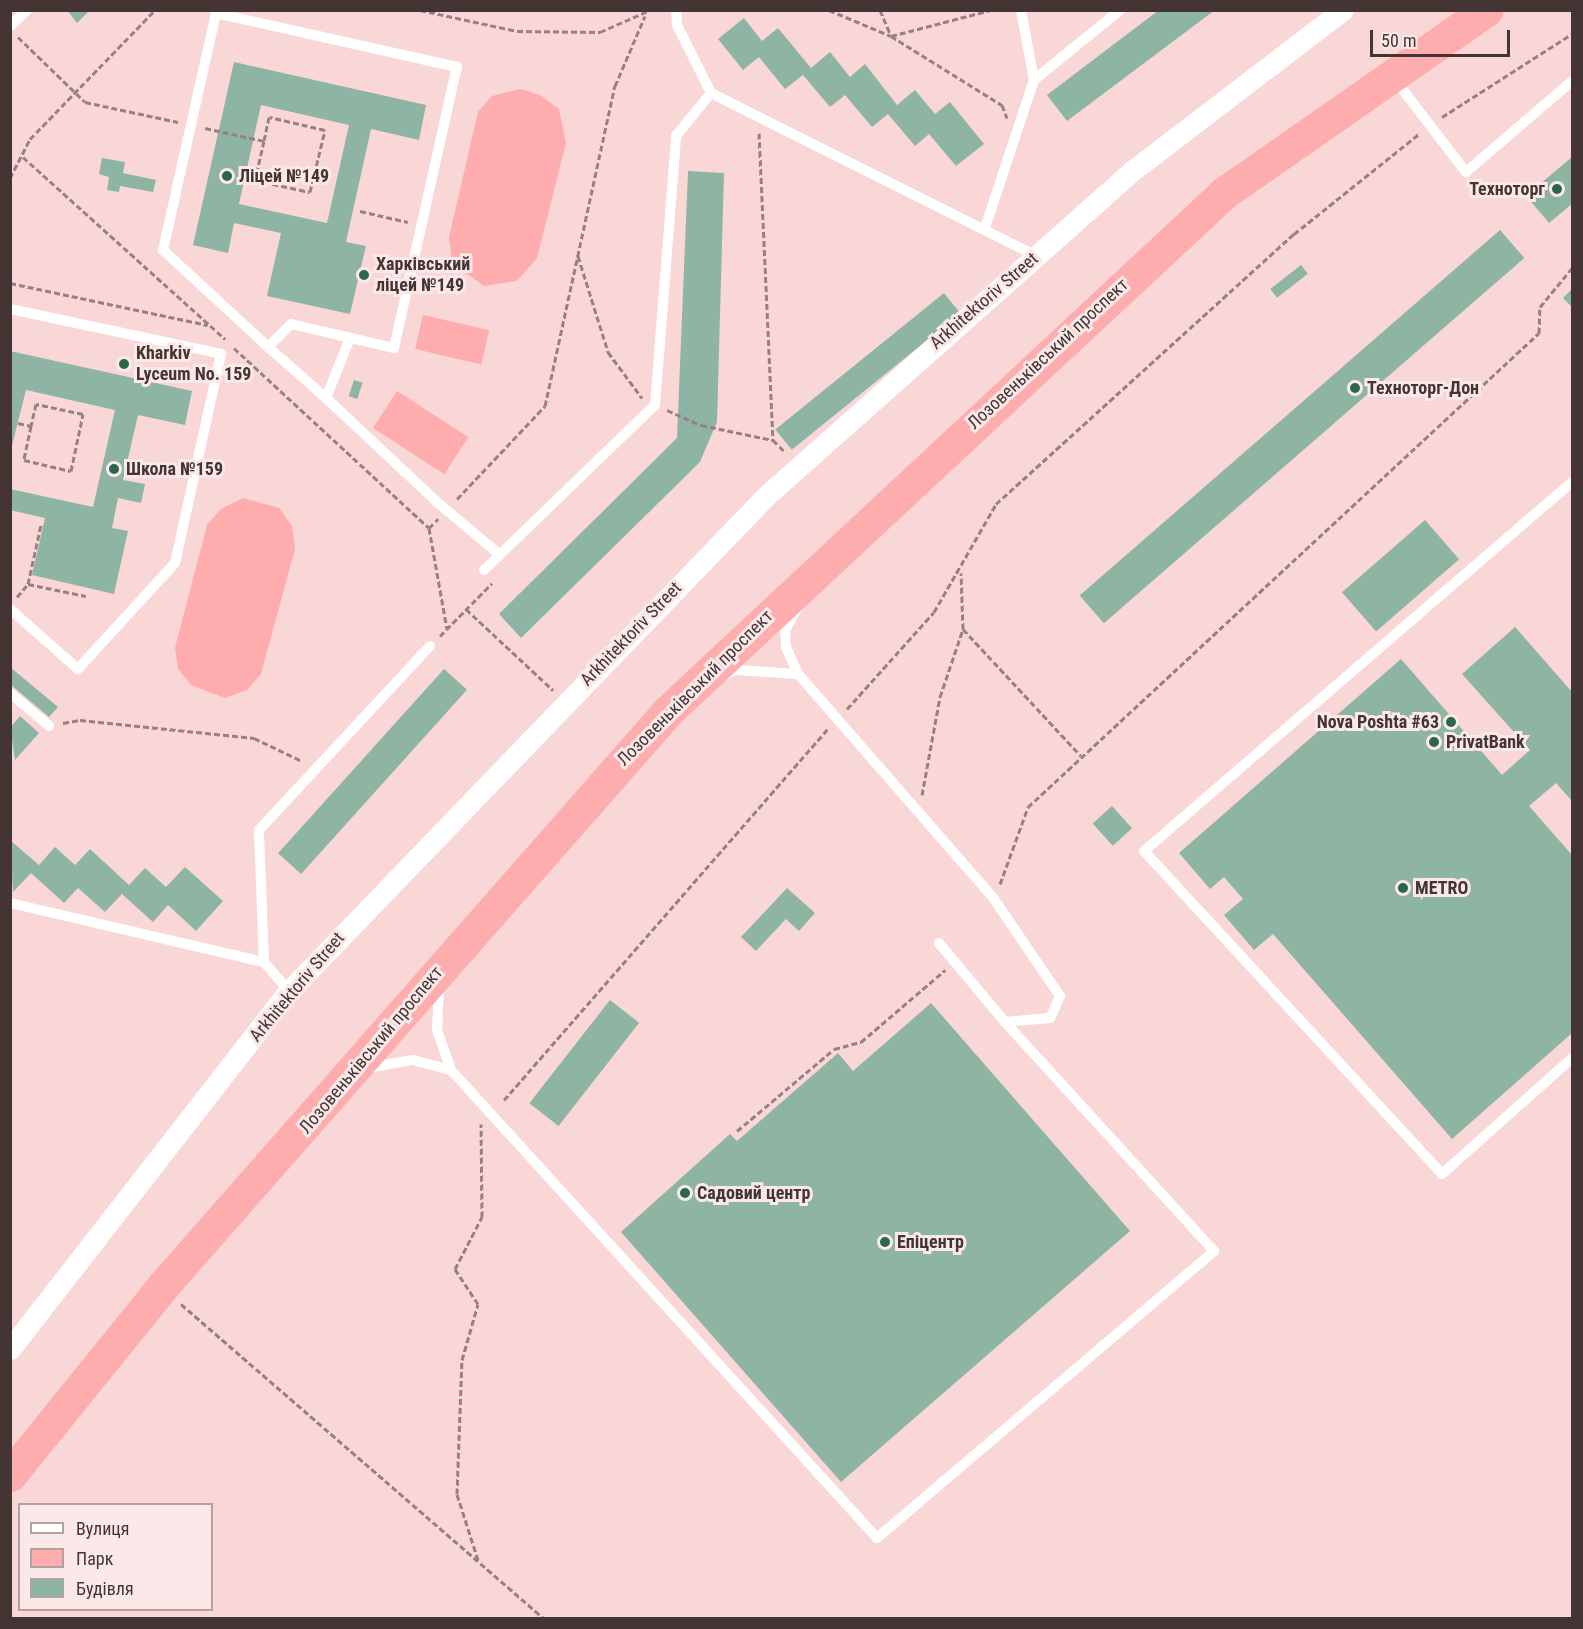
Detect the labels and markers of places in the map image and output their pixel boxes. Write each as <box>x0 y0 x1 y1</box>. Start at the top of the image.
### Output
place label: Ліцей №149 <box>239 165 329 187</box>
marker: Ліцей №149 <box>220 169 234 183</box>
place label: Техноторг <box>1469 178 1545 200</box>
marker: Техноторг <box>1550 182 1564 196</box>
place label: Харківський ліцей №149 <box>376 254 470 296</box>
marker: Харківський ліцей №149 <box>357 268 371 282</box>
place label: Kharkiv Lyceum No. 159 <box>136 343 251 386</box>
marker: Kharkiv Lyceum No. 159 <box>117 357 131 371</box>
place label: Техноторг-Дон <box>1367 377 1479 399</box>
marker: Техноторг-Дон <box>1348 381 1362 395</box>
place label: Школа №159 <box>126 458 223 480</box>
marker: Школа №159 <box>107 462 121 476</box>
place label: Nova Poshta #63 <box>1317 711 1439 733</box>
marker: Nova Poshta #63 <box>1444 715 1458 729</box>
place label: PrivatBank <box>1446 731 1525 753</box>
marker: PrivatBank <box>1427 735 1441 749</box>
place label: METRO <box>1415 877 1468 899</box>
marker: METRO <box>1396 881 1410 895</box>
place label: Садовий центр <box>697 1182 810 1204</box>
marker: Садовий центр <box>678 1186 692 1200</box>
place label: Епіцентр <box>897 1231 964 1253</box>
marker: Епіцентр <box>878 1235 892 1249</box>

